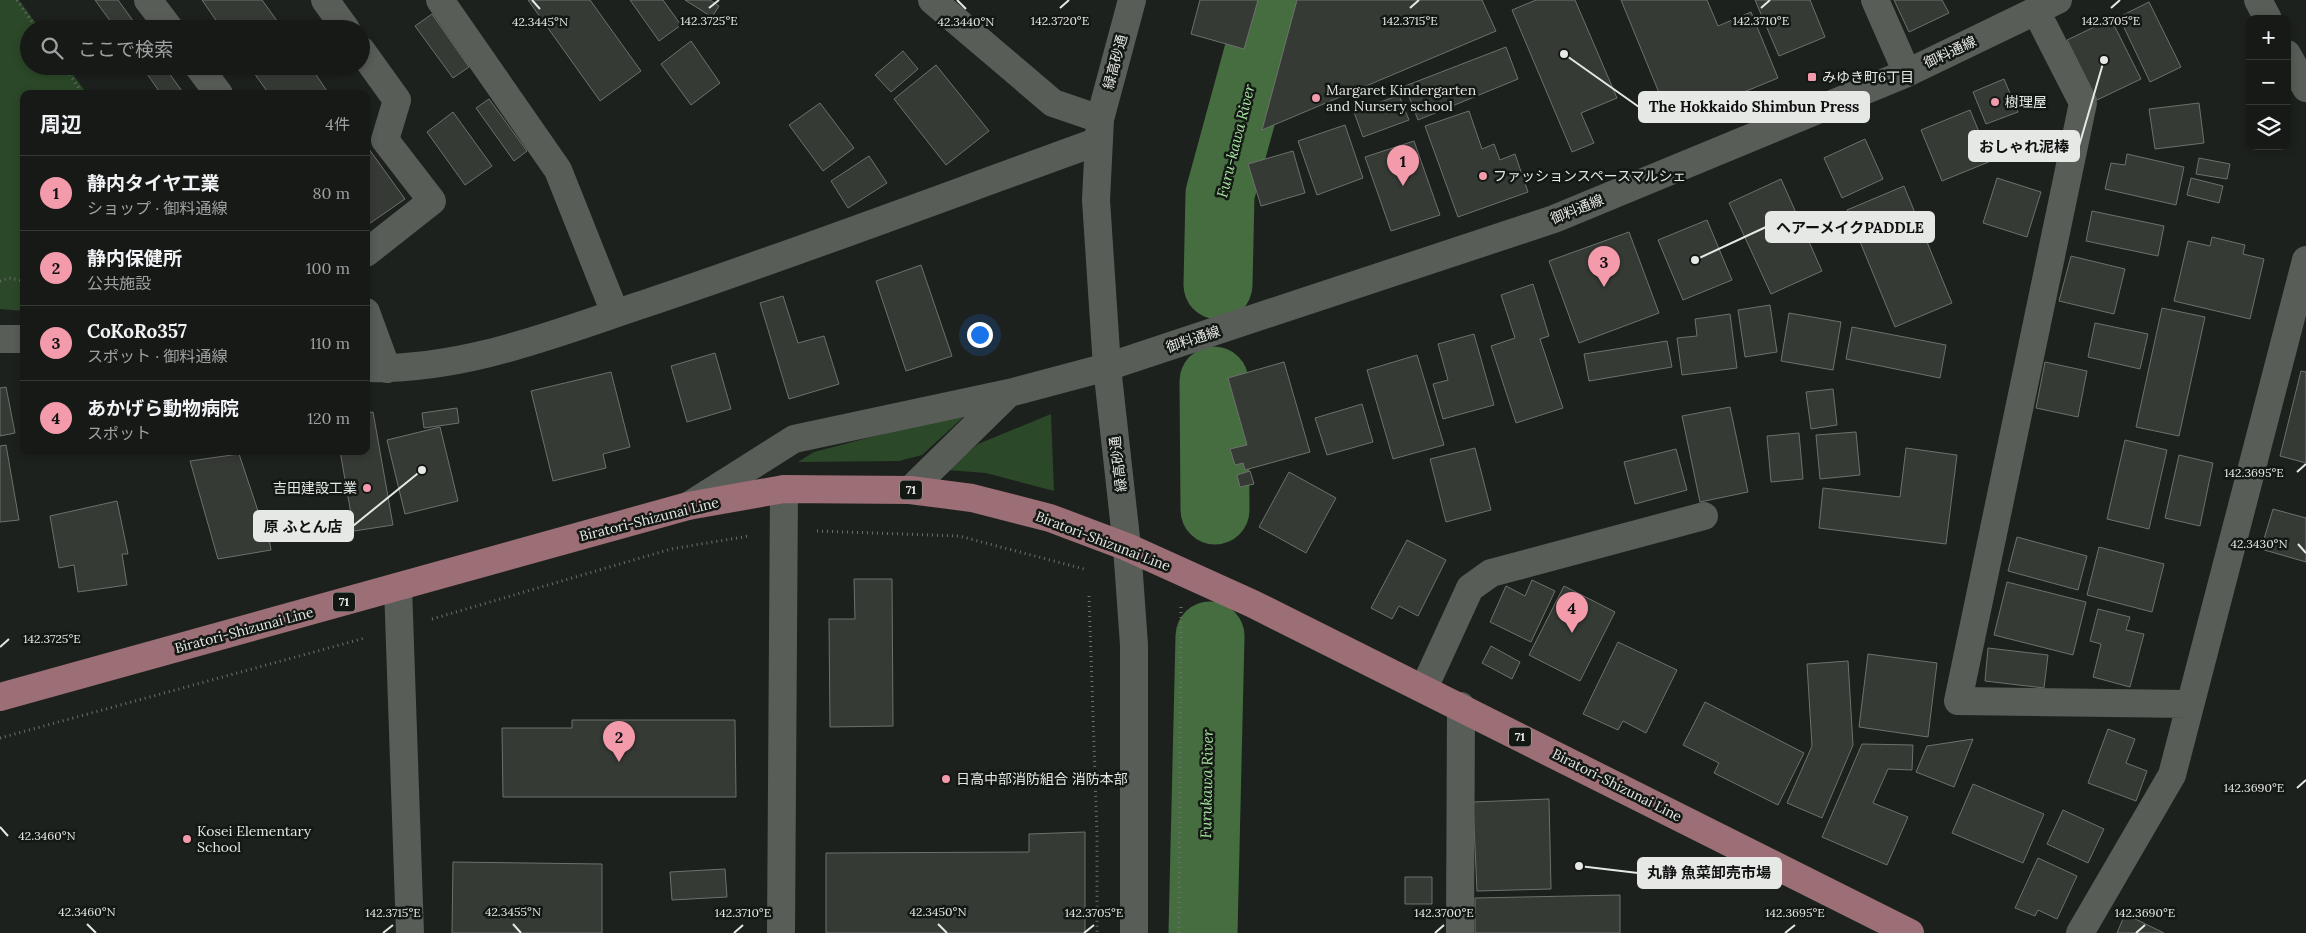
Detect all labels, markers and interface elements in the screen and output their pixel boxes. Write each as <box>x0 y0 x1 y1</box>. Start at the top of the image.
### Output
text: 142.3725°E <box>680 13 738 28</box>
text: 142.3720°E <box>1031 13 1089 28</box>
text: 142.3715°E <box>1382 13 1438 28</box>
text: 142.3710°E <box>1733 13 1789 28</box>
text: 142.3705°E <box>2082 13 2140 28</box>
text: 42.3445°N <box>512 14 568 29</box>
text: 42.3440°N <box>937 14 995 29</box>
map controls <box>2246 15 2291 150</box>
button: + <box>2246 15 2291 60</box>
search box <box>20 20 370 75</box>
street label: 御料通線 <box>1921 32 1979 72</box>
street label: 緑高砂通 <box>1099 33 1131 91</box>
icon: search <box>38 34 66 62</box>
text: ここで検索 <box>78 37 173 61</box>
button: − <box>2246 60 2291 105</box>
place label: みゆき町6丁目 <box>1822 68 1914 86</box>
marker: みゆき町6丁目 <box>1806 71 1818 83</box>
place label: Margaret Kindergarten and Nursery school <box>1326 81 1477 115</box>
water label: Furu-kawa River <box>1212 82 1259 200</box>
marker: Margaret Kindergarten and Nursery school <box>1310 92 1322 104</box>
callout: The Hokkaido Shimbun Press <box>1639 92 1869 122</box>
place label: 樹理屋 <box>2005 93 2047 111</box>
marker: 樹理屋 <box>1989 96 2001 108</box>
text: The Hokkaido Shimbun Press <box>1649 97 1859 116</box>
button: layers <box>2246 105 2291 150</box>
text: 周辺 <box>40 111 82 138</box>
text: 4件 <box>325 114 350 134</box>
callout: おしゃれ泥棒 <box>1969 131 2079 161</box>
text: おしゃれ泥棒 <box>1979 137 2069 156</box>
pin: 1 <box>1387 145 1419 186</box>
place label: ファッションスペースマルシェ <box>1493 167 1687 185</box>
marker: ファッションスペースマルシェ <box>1477 170 1489 182</box>
text: 静内タイヤ工業 <box>87 171 219 195</box>
text: 1 <box>53 183 59 203</box>
text: 80 m <box>313 183 350 203</box>
street label: 御料通線 <box>1548 190 1606 228</box>
text: ショップ · 御料通線 <box>87 198 227 218</box>
callout: ヘアーメイクPADDLE <box>1766 212 1934 242</box>
text: ヘアーメイクPADDLE <box>1776 218 1924 237</box>
text: 静内保健所 <box>87 246 182 270</box>
pin: 3 <box>1588 246 1620 287</box>
text: 2 <box>52 258 60 278</box>
text: 100 m <box>306 258 350 278</box>
text: 公共施設 <box>87 273 151 293</box>
text: CoKoRo357 <box>87 319 187 343</box>
your location <box>967 322 993 348</box>
street label: 御料通線 <box>1164 322 1222 356</box>
text: 3 <box>52 333 60 353</box>
text: 110 m <box>310 333 350 353</box>
text: スポット · 御料通線 <box>87 346 227 366</box>
text: あかげら動物病院 <box>87 396 239 420</box>
text: 4 <box>52 408 60 428</box>
text: 120 m <box>307 408 350 428</box>
text: スポット <box>87 423 151 443</box>
street label: 緑高砂通 <box>1106 435 1130 493</box>
text: 142.3695°E <box>2224 465 2284 480</box>
place label: 吉田建設工業 <box>273 479 357 497</box>
road number: 71 <box>900 480 922 500</box>
marker: 吉田建設工業 <box>361 482 373 494</box>
street label: Biratori-Shizunai Line <box>577 493 721 545</box>
street label: Biratori-Shizunai Line <box>1033 507 1173 575</box>
callout: 原 ふとん店 <box>254 511 353 541</box>
text: 原 ふとん店 <box>264 517 342 536</box>
text: 42.3430°N <box>2230 536 2288 551</box>
road number: 71 <box>333 592 355 612</box>
pin: 4 <box>1556 592 1588 633</box>
street label: Biratori-Shizunai Line <box>173 603 316 657</box>
text: 142.3725°E <box>23 631 81 646</box>
pin: 2 <box>603 721 635 762</box>
road number: 71 <box>1509 728 1531 746</box>
water label: Furukawa River <box>1196 729 1217 839</box>
street label: Biratori-Shizunai Line <box>1549 744 1685 826</box>
place label: 日高中部消防組合 消防本部 <box>956 770 1128 788</box>
marker: 日高中部消防組合 消防本部 <box>940 773 952 785</box>
text: 142.3690°E <box>2224 780 2284 795</box>
place label: Kosei Elementary School <box>197 822 312 856</box>
text: 42.3460°N <box>18 828 76 843</box>
marker: Kosei Elementary School <box>181 833 193 845</box>
callout: 丸静 魚菜卸売市場 <box>1638 858 1781 888</box>
text: 丸静 魚菜卸売市場 <box>1647 863 1771 882</box>
text: 42.3460°N <box>58 904 116 919</box>
text: 42.3455°N <box>485 904 541 919</box>
text: 42.3450°N <box>909 904 967 919</box>
text: 142.3715°E <box>365 905 421 920</box>
text: 142.3710°E <box>715 905 771 920</box>
text: 142.3705°E <box>1065 905 1123 920</box>
text: 142.3700°E <box>1414 905 1474 920</box>
text: 142.3695°E <box>1765 905 1825 920</box>
text: 142.3690°E <box>2115 905 2175 920</box>

